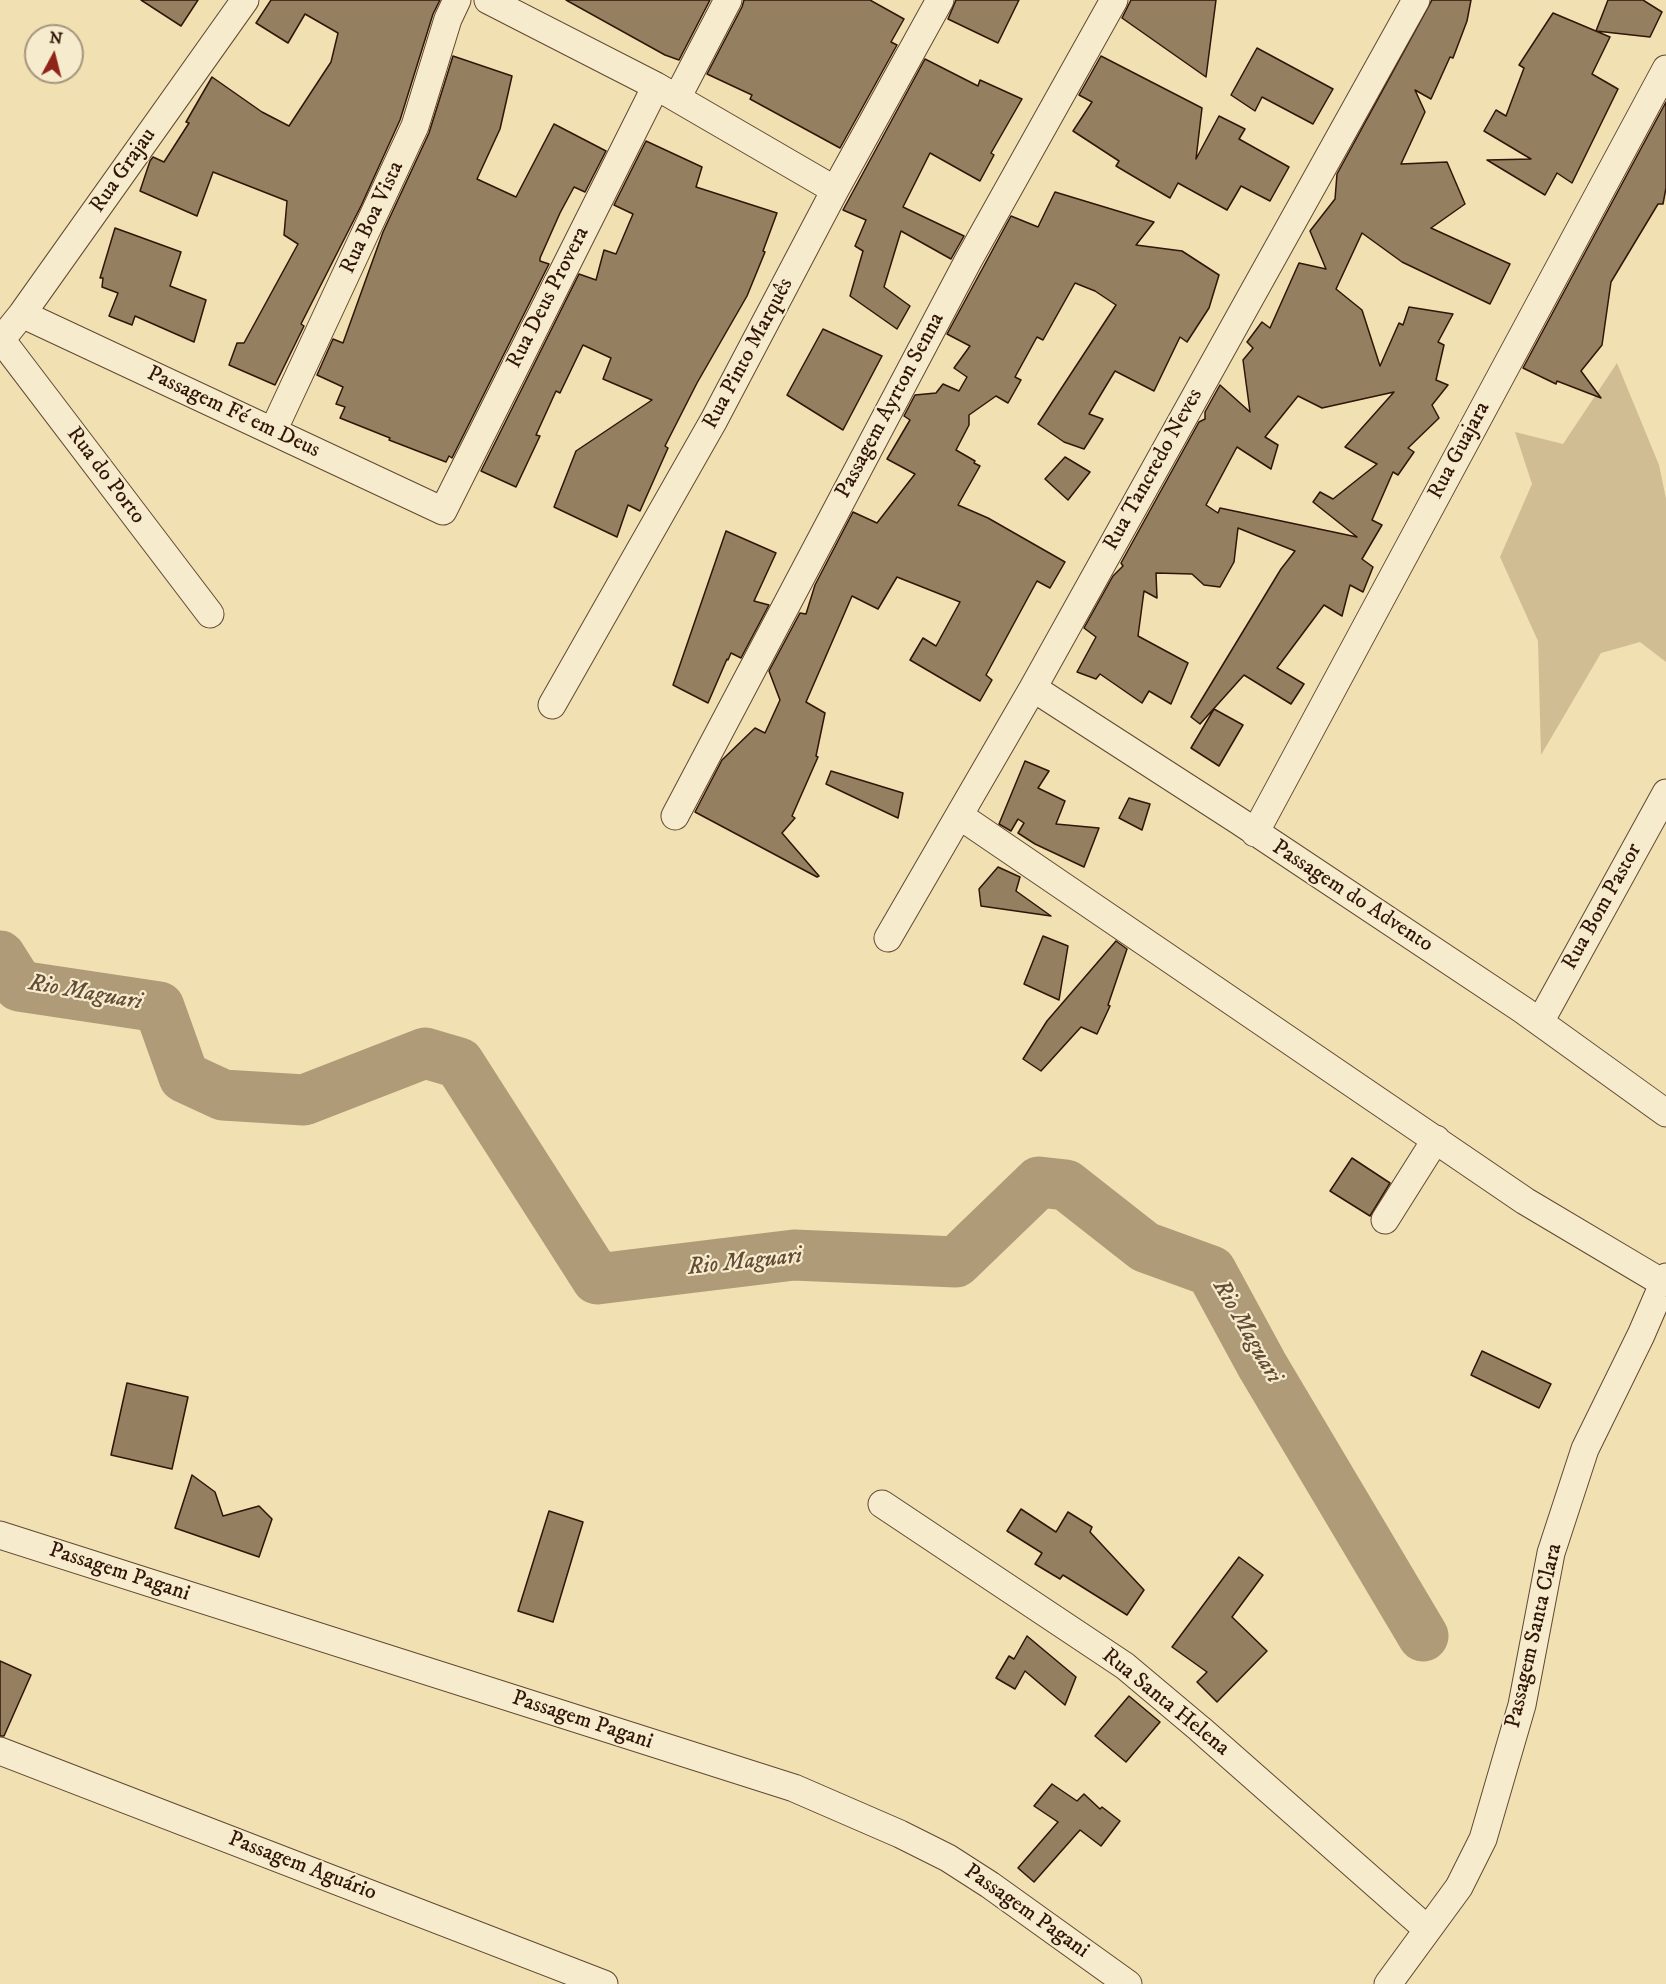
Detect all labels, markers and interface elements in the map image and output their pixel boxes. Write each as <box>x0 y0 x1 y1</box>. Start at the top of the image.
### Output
north arrow <box>24 24 84 84</box>
text: N <box>48 27 64 49</box>
street label: Rua Grajau <box>85 123 163 219</box>
street label: Rua Boa Vista <box>335 158 411 278</box>
street label: Rua Deus Provera <box>502 223 596 373</box>
street label: Rua Pinto Marquês <box>698 274 800 434</box>
street label: Passagem Ayrton Senna <box>831 309 951 503</box>
street label: Passagem Fé em Deus <box>142 361 324 465</box>
street label: Rua Tancredo Neves <box>1099 385 1209 555</box>
street label: Rua Guajara <box>1423 398 1497 504</box>
street label: Rua do Porto <box>60 422 150 530</box>
street label: Passagem do Advento <box>1267 835 1437 959</box>
street label: Rua Bom Pastor <box>1557 839 1649 975</box>
water label: Rio Maguari <box>26 970 144 1018</box>
water label: Rio Maguari <box>686 1243 804 1283</box>
water label: Rio Maguari <box>1205 1275 1287 1389</box>
street label: Passagem Pagani <box>45 1538 193 1608</box>
street label: Passagem Santa Clara <box>1501 1541 1569 1731</box>
street label: Rua Santa Helena <box>1096 1644 1234 1762</box>
street label: Passagem Pagani <box>508 1686 656 1756</box>
street label: Passagem Aguário <box>224 1827 380 1907</box>
street label: Passagem Pagani <box>958 1859 1094 1965</box>

